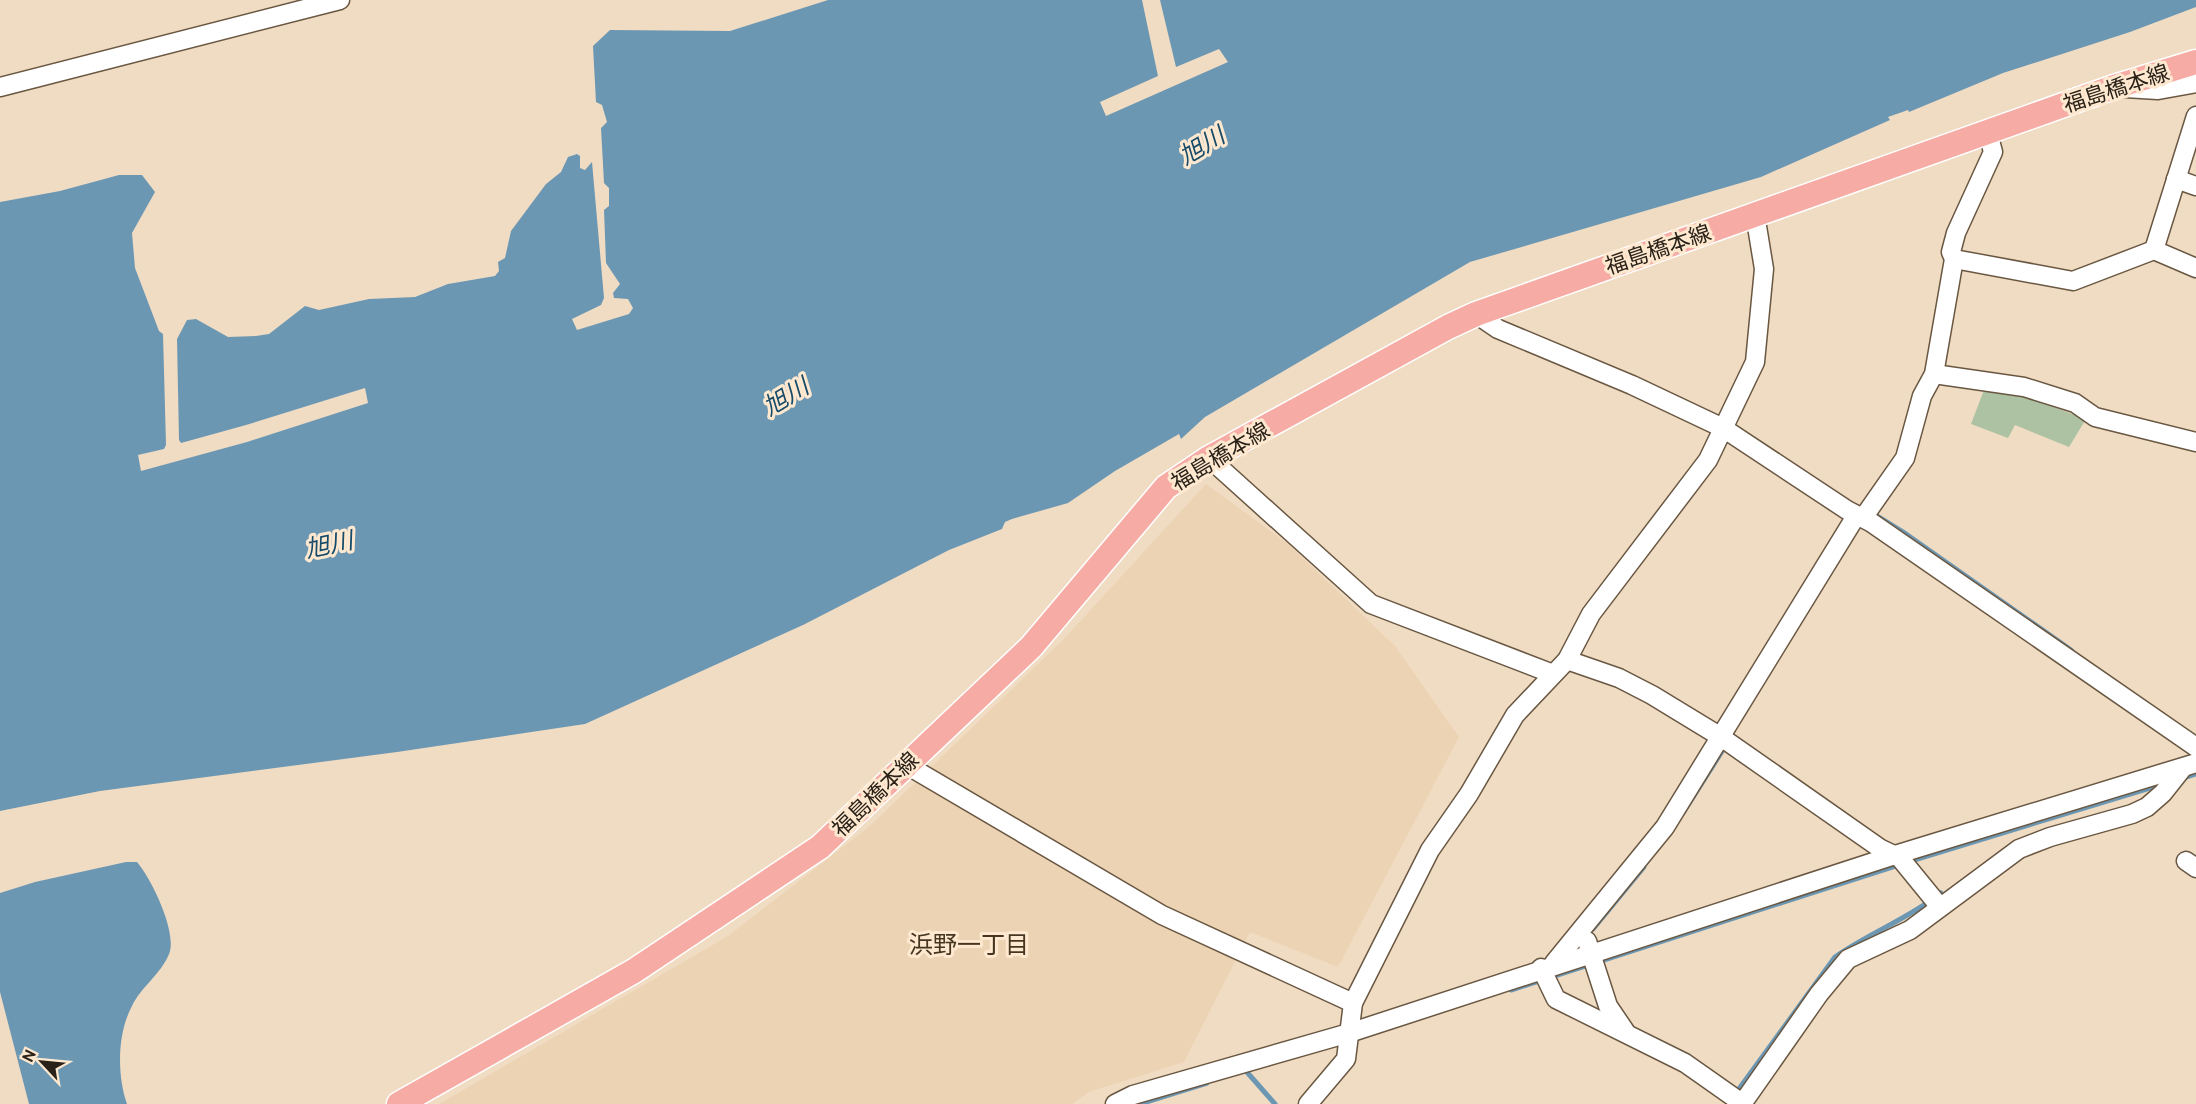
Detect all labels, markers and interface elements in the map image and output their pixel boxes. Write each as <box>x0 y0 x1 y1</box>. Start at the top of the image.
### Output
street label: 福島橋本線 <box>2060 59 2173 118</box>
water label: 旭川 <box>1174 119 1232 170</box>
street label: 福島橋本線 <box>1602 219 1715 280</box>
water label: 旭川 <box>758 370 816 421</box>
street label: 福島橋本線 <box>1166 417 1274 496</box>
water label: 旭川 <box>302 525 358 564</box>
street label: 福島橋本線 <box>826 746 924 842</box>
district label: 浜野一丁目 <box>909 930 1029 959</box>
north arrow <box>12 1032 72 1092</box>
text: N <box>18 1046 40 1065</box>

